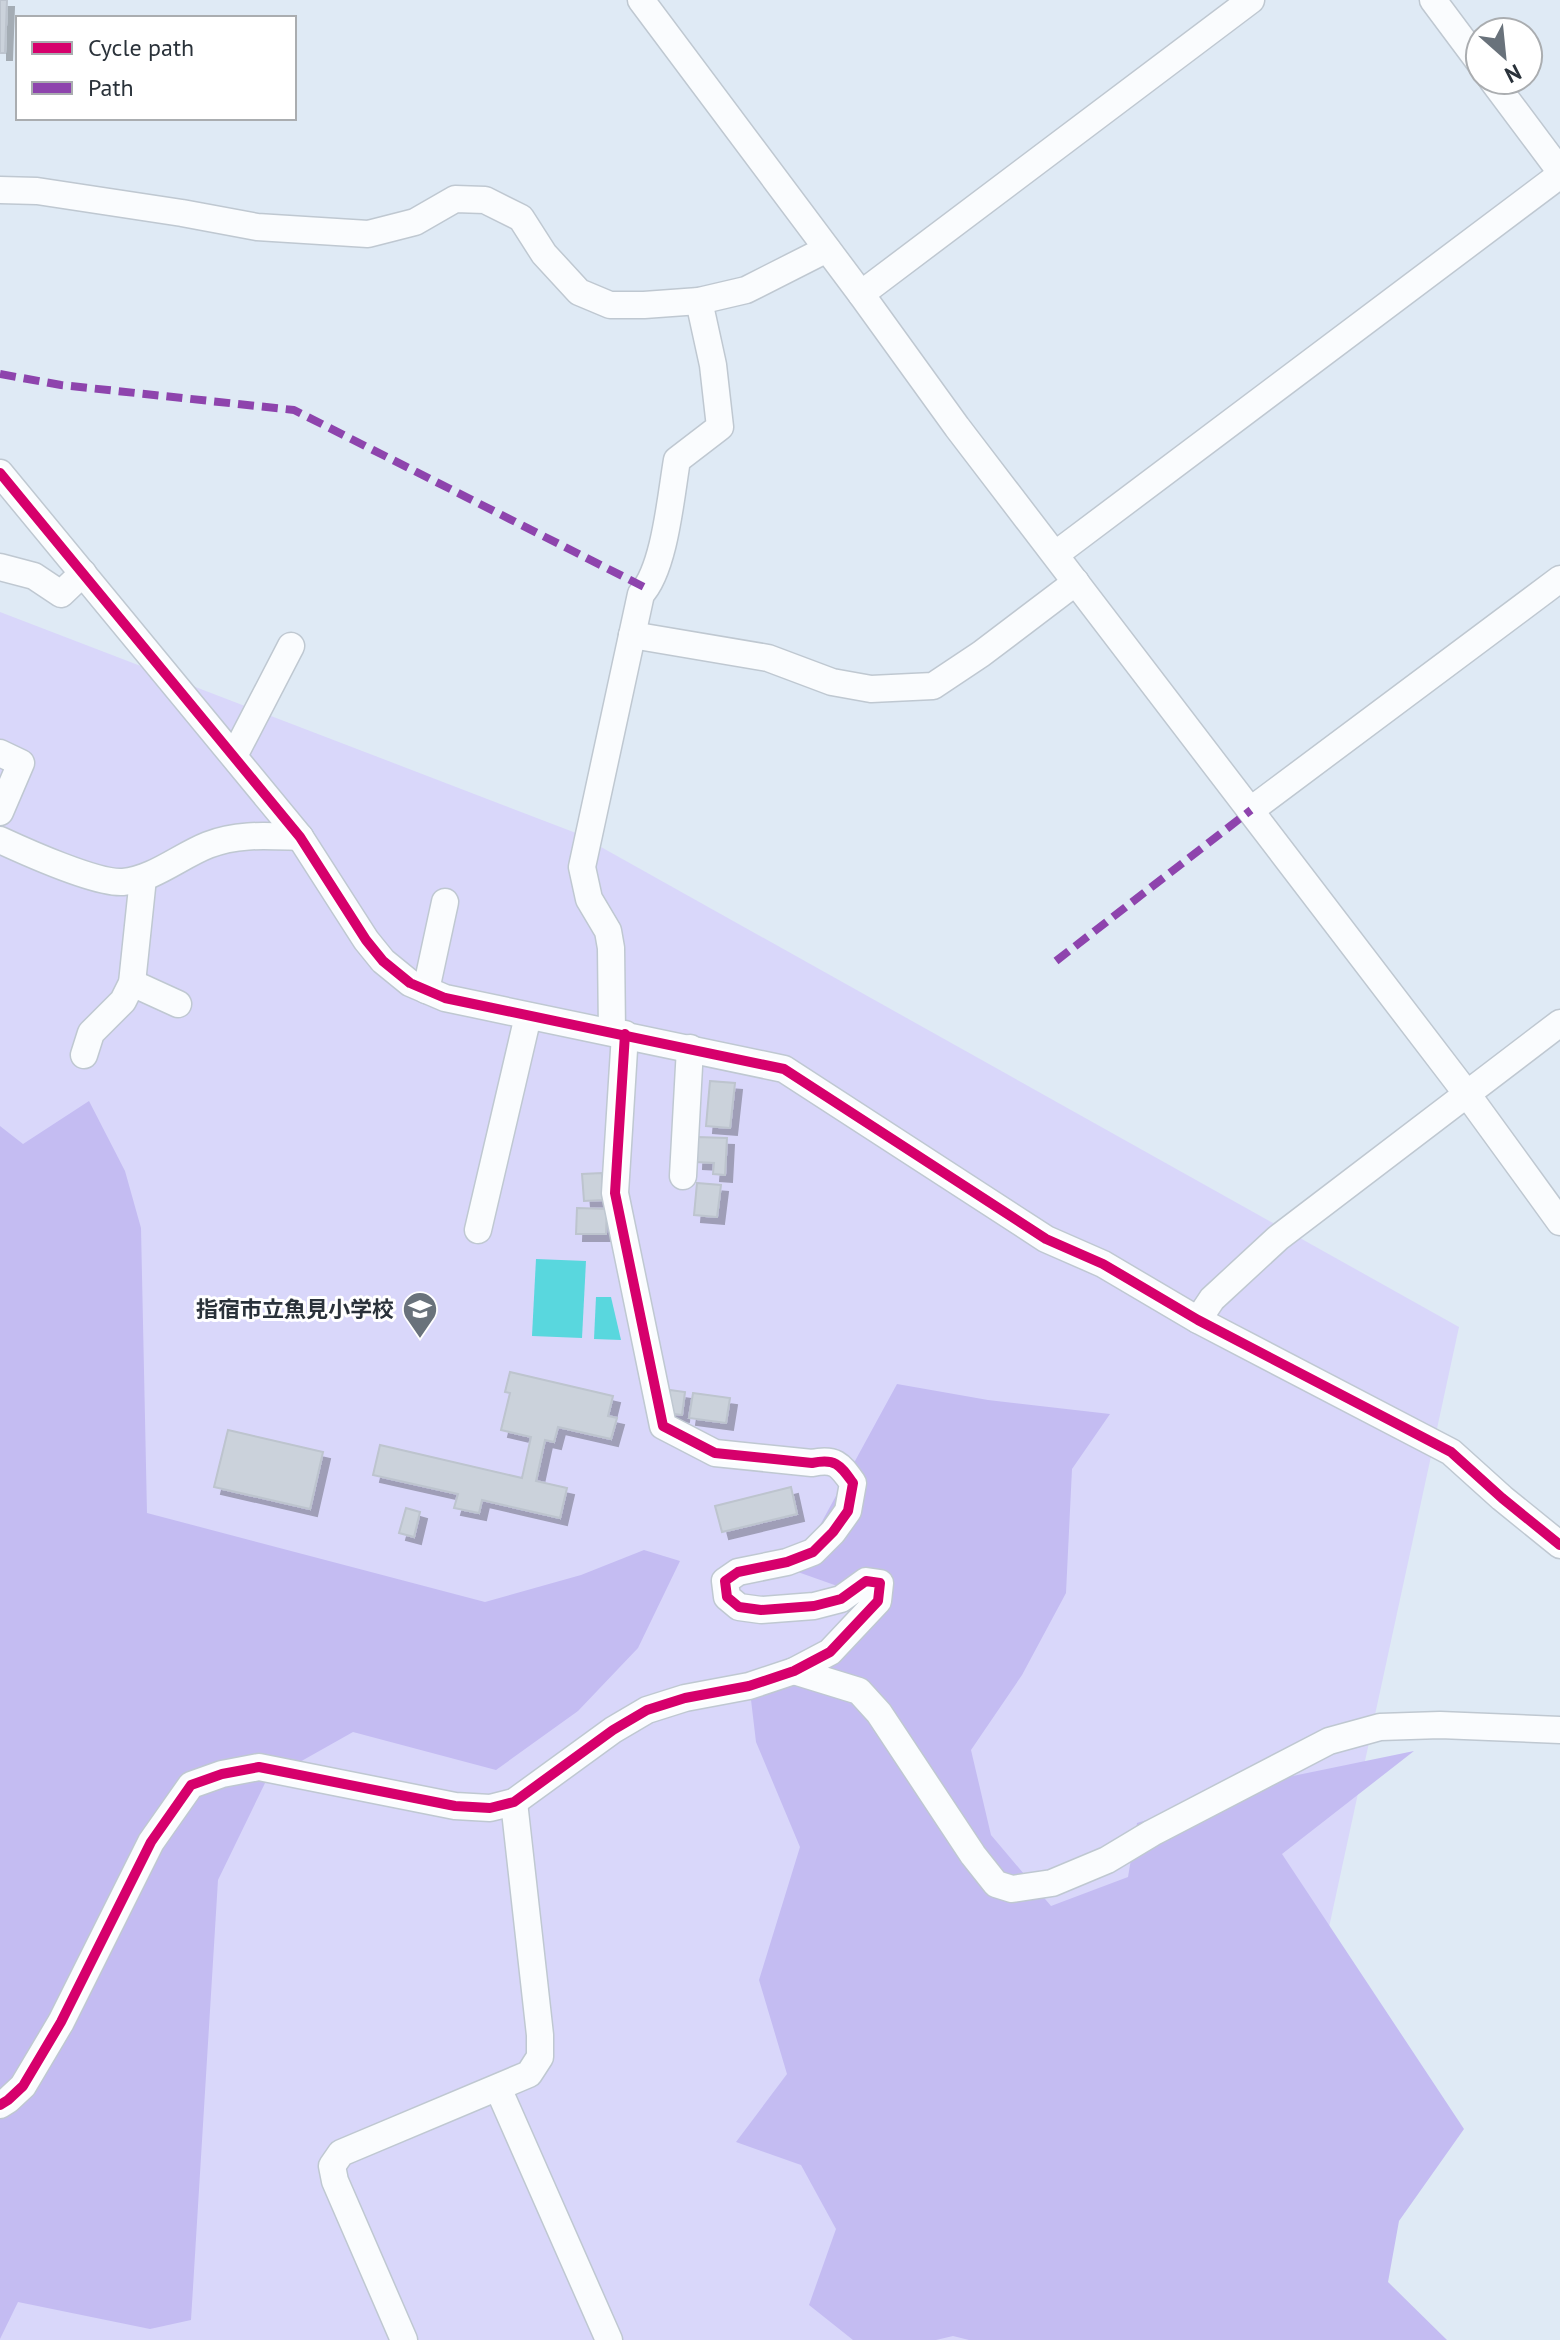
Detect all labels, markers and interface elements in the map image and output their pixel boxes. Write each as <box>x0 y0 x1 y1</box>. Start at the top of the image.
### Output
legend <box>16 16 296 120</box>
north arrow <box>1464 16 1544 96</box>
text: Cycle path <box>88 32 194 63</box>
text: N <box>1500 58 1526 90</box>
text: Path <box>88 72 134 103</box>
school or university icon: 指宿市立魚見小学校 <box>401 1290 439 1340</box>
place label: 指宿市立魚見小学校 <box>196 1295 394 1323</box>

